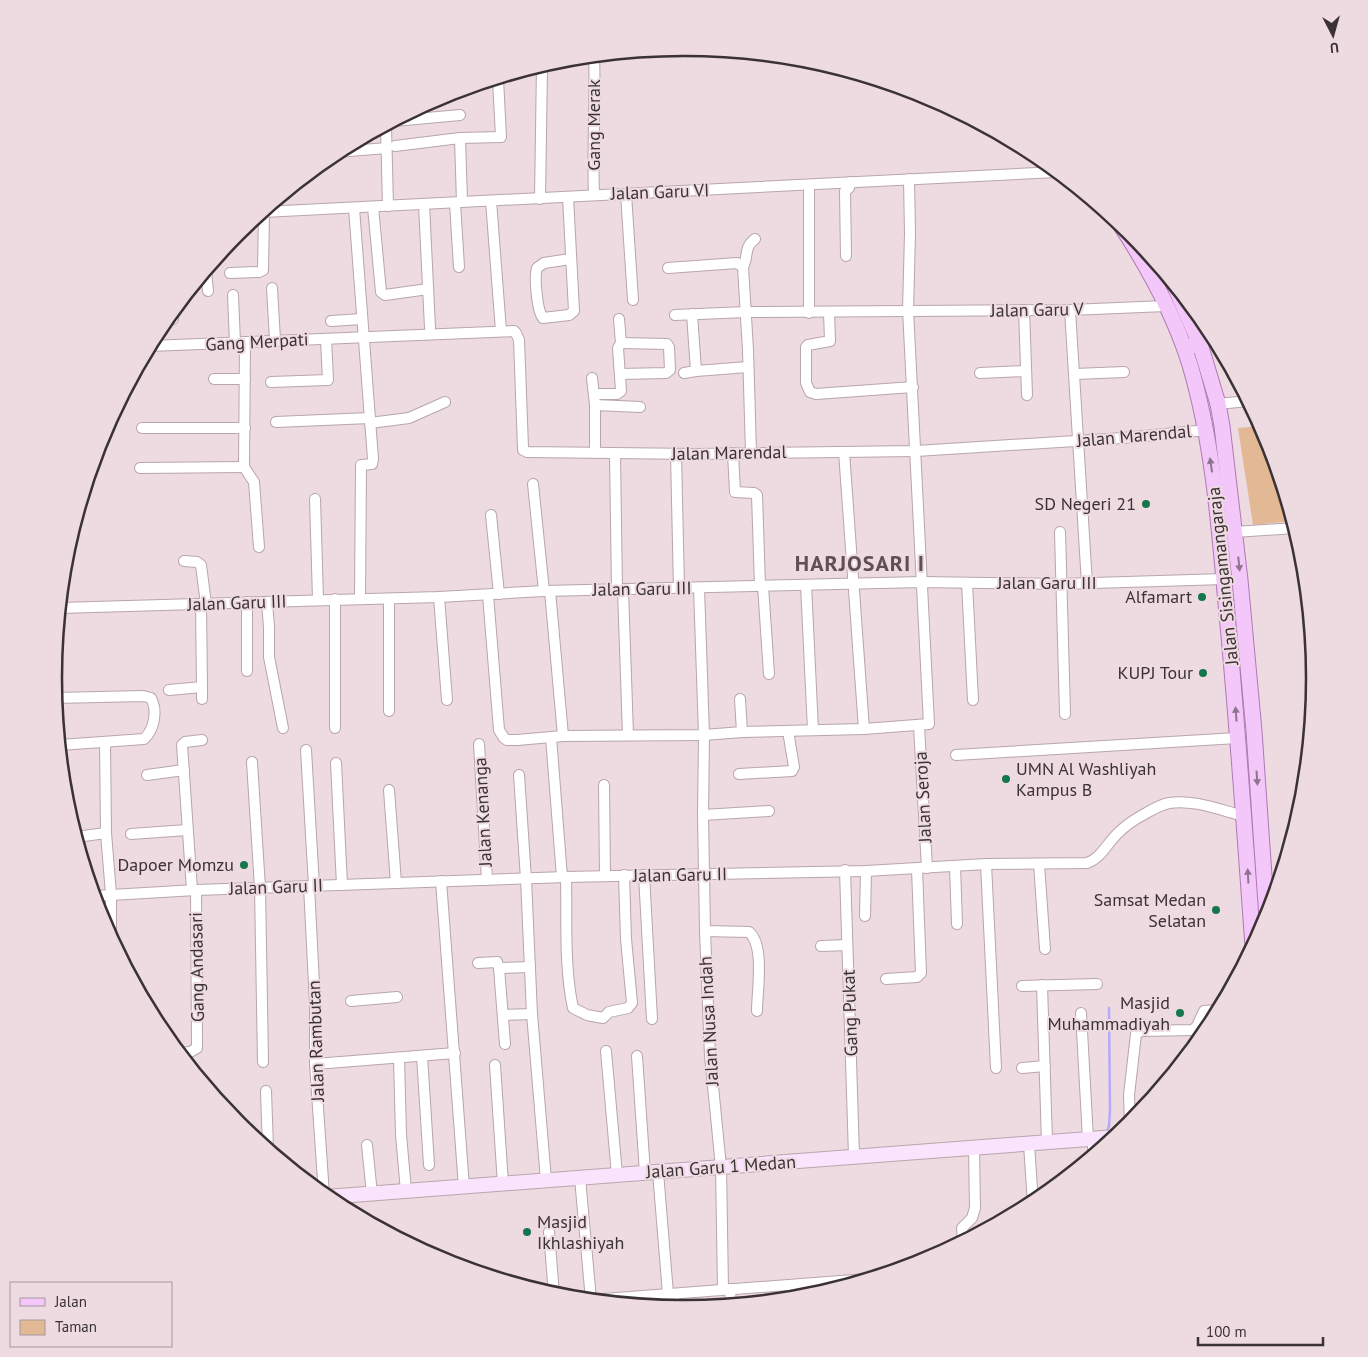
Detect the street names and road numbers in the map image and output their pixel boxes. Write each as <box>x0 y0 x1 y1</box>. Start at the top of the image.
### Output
street label: Gang Merak <box>582 79 605 171</box>
street label: Jalan Garu VI <box>609 178 710 205</box>
street label: Jalan Garu V <box>989 297 1085 322</box>
street label: Gang Merpati <box>205 327 309 356</box>
street label: Jalan Marendal <box>1075 419 1193 452</box>
street label: Jalan Marendal <box>670 440 787 465</box>
street label: Jalan Sisingamangaraja <box>1202 486 1243 667</box>
street label: Jalan Garu III <box>996 571 1097 594</box>
street label: Jalan Garu III <box>591 576 692 601</box>
street label: Jalan Garu III <box>186 589 287 616</box>
street label: Jalan Seroja <box>909 751 936 844</box>
street label: Jalan Kenanga <box>468 757 497 868</box>
street label: Jalan Garu II <box>632 862 727 887</box>
street label: Jalan Garu II <box>228 873 323 900</box>
street label: Gang Andasari <box>184 912 209 1022</box>
street label: Jalan Nusa Indah <box>694 956 723 1087</box>
street label: Gang Pukat <box>836 969 863 1057</box>
street label: Jalan Rambutan <box>302 980 329 1103</box>
street label: Jalan Garu 1 Medan <box>644 1150 797 1183</box>

